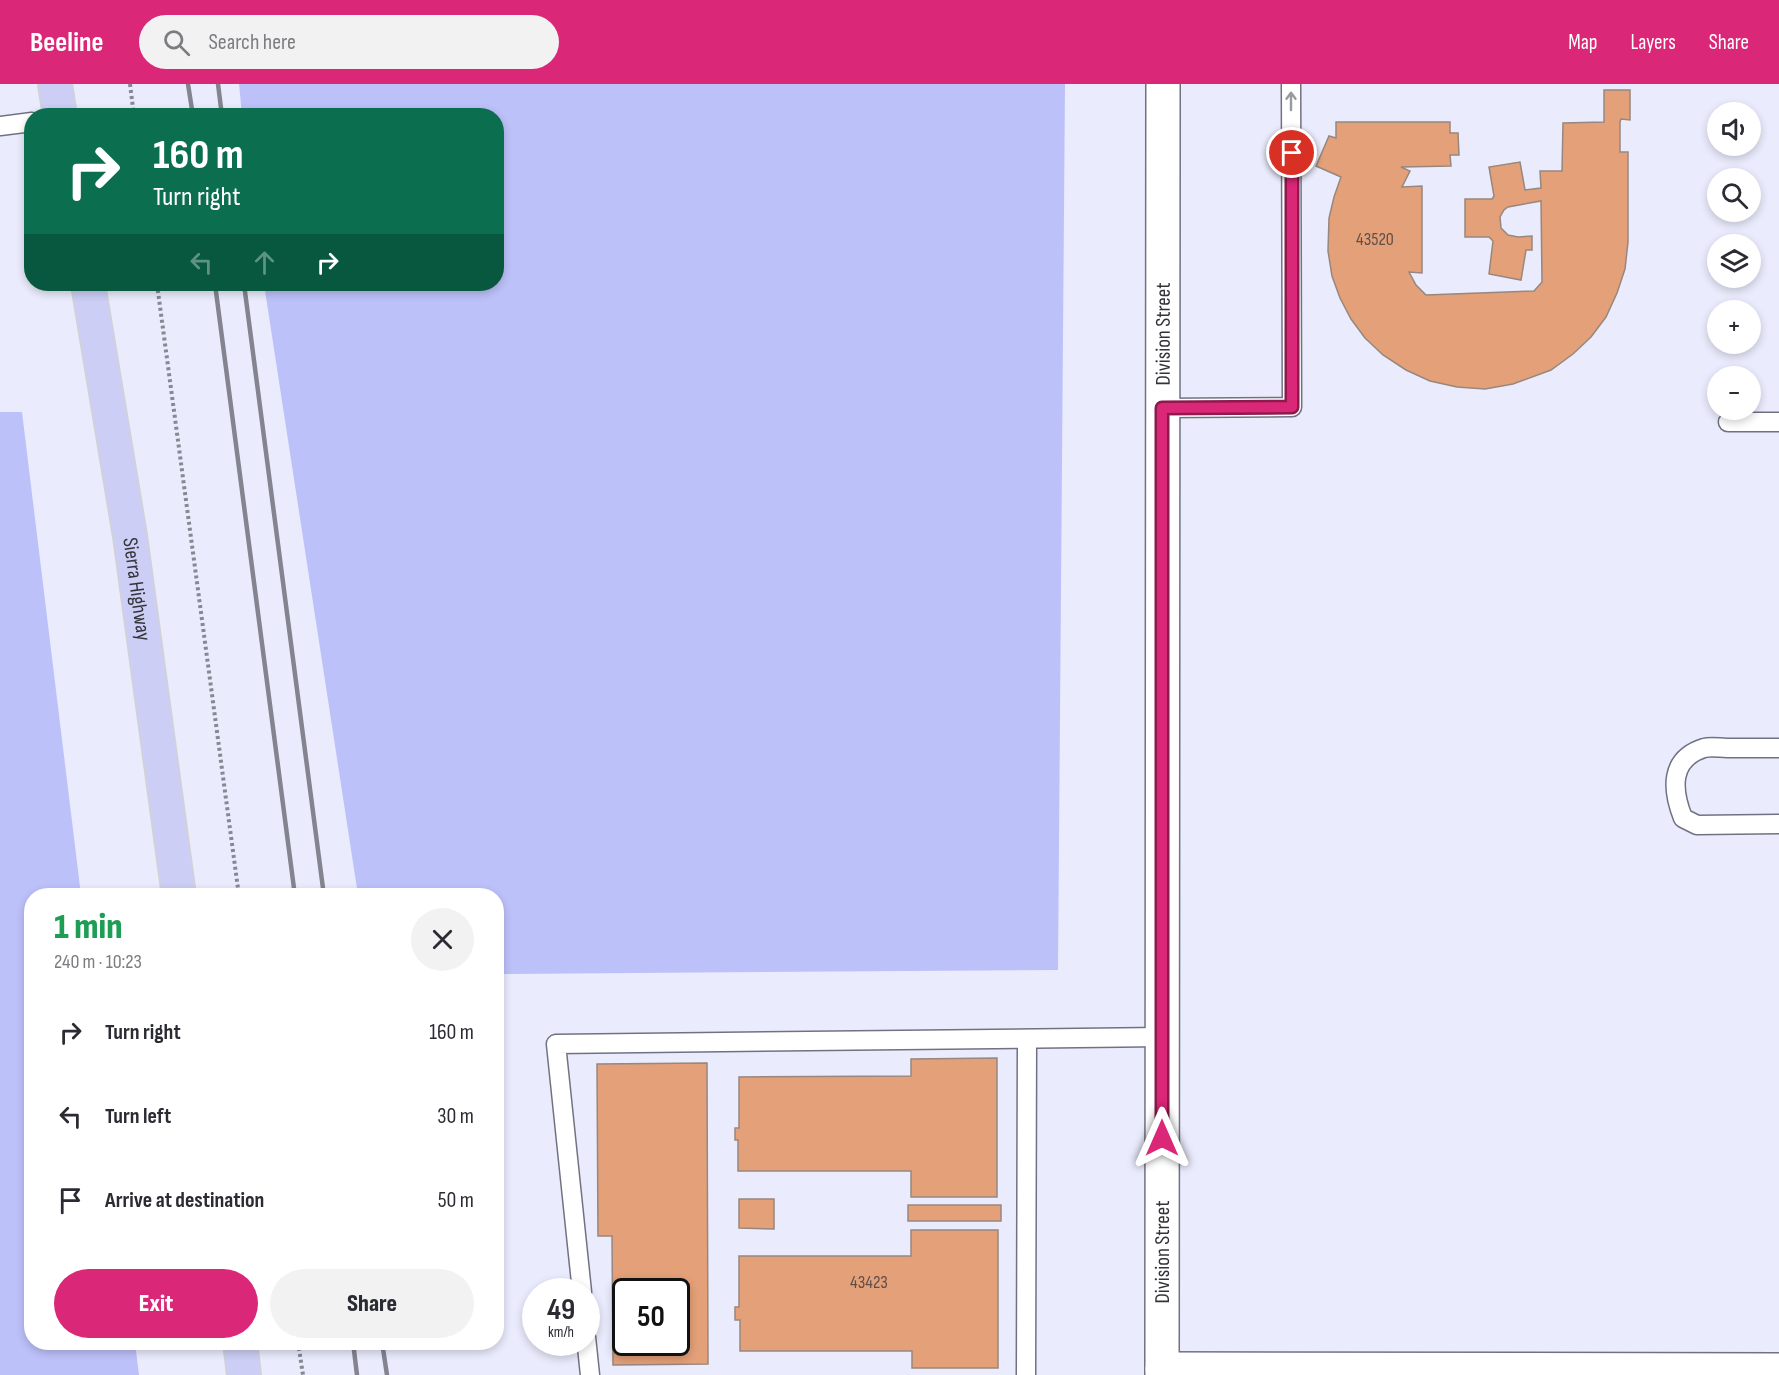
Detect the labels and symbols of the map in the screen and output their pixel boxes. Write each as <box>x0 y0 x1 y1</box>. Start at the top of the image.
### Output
one-way arrow <box>1286 91 1297 111</box>
pin <box>1266 127 1317 178</box>
house number: 43520 <box>1356 229 1394 250</box>
street label: Division Street <box>1151 282 1176 386</box>
street label: Sierra Highway <box>117 536 156 642</box>
position arrow <box>1130 1106 1194 1170</box>
street label: Division Street <box>1150 1200 1175 1304</box>
house number: 43423 <box>850 1272 888 1293</box>
speed limit sign: 50 <box>612 1278 690 1356</box>

